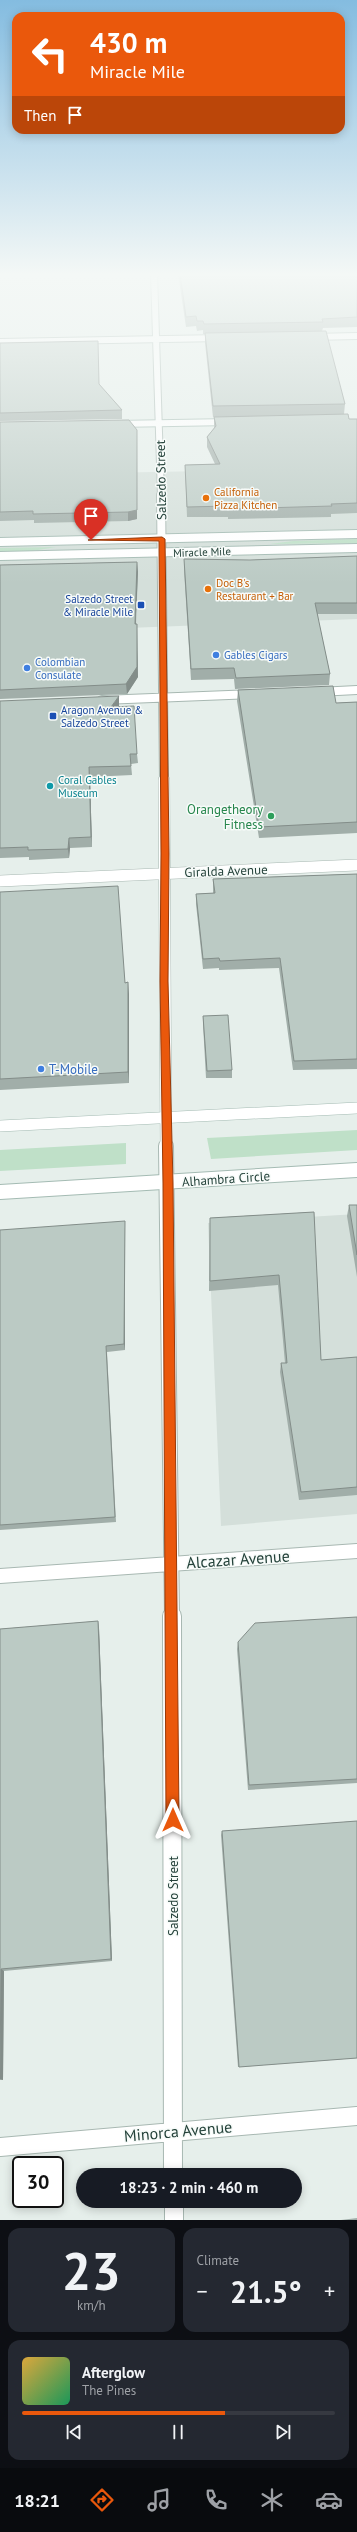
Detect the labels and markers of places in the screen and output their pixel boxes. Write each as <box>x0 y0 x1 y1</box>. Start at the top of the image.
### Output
place label: California Pizza Kitchen <box>214 485 277 512</box>
marker: California Pizza Kitchen <box>201 493 211 503</box>
pin <box>74 499 108 540</box>
place label: Doc B's Restaurant + Bar <box>216 576 294 603</box>
marker: Doc B's Restaurant + Bar <box>203 584 213 594</box>
place label: Salzedo Street & Miracle Mile <box>63 592 133 619</box>
marker: Salzedo Street & Miracle Mile <box>136 600 146 610</box>
place label: Gables Cigars <box>224 648 288 662</box>
marker: Gables Cigars <box>211 650 221 660</box>
place label: Colombian Consulate <box>35 655 85 682</box>
marker: Colombian Consulate <box>22 663 32 673</box>
place label: Aragon Avenue & Salzedo Street <box>61 703 143 730</box>
marker: Aragon Avenue & Salzedo Street <box>48 711 58 721</box>
place label: Coral Gables Museum <box>58 773 117 800</box>
marker: Coral Gables Museum <box>45 781 55 791</box>
place label: Orangetheory Fitness <box>187 801 263 833</box>
marker: Orangetheory Fitness <box>266 811 276 821</box>
place label: T-Mobile <box>49 1061 98 1078</box>
marker: T-Mobile <box>36 1064 46 1074</box>

